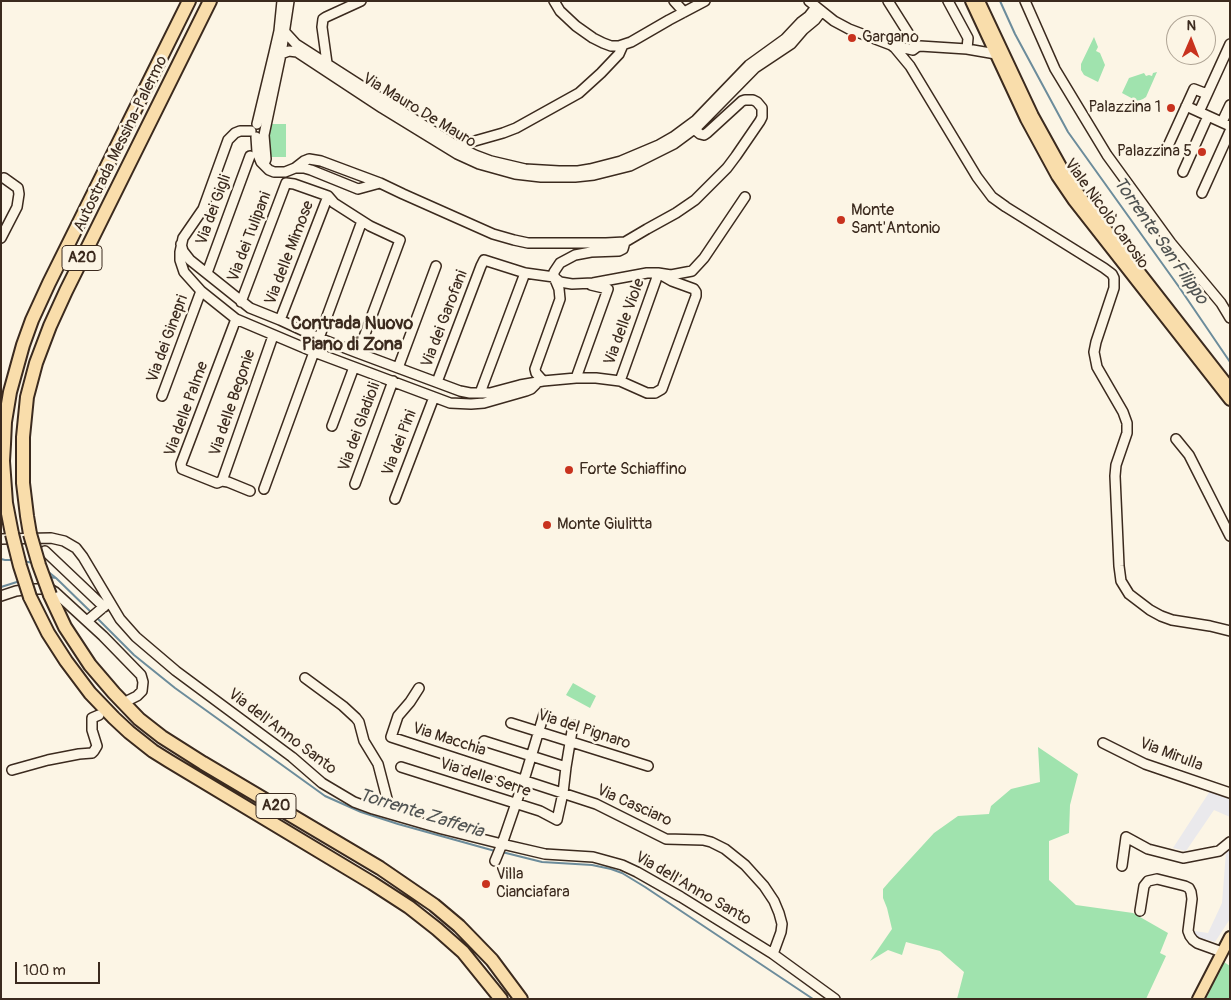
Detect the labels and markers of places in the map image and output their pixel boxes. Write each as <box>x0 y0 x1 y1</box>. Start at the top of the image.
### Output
place label: Gargano <box>862 28 919 48</box>
marker: Gargano <box>846 32 858 44</box>
place label: Palazzina 1 <box>1089 98 1161 118</box>
marker: Palazzina 1 <box>1165 102 1177 114</box>
place label: Palazzina 5 <box>1117 142 1192 162</box>
marker: Palazzina 5 <box>1196 146 1208 158</box>
place label: Monte Sant'Antonio <box>851 201 940 239</box>
marker: Monte Sant'Antonio <box>835 214 847 226</box>
place label: Forte Schiaffino <box>579 460 687 480</box>
marker: Forte Schiaffino <box>563 464 575 476</box>
place label: Monte Giulitta <box>557 515 652 535</box>
marker: Monte Giulitta <box>541 519 553 531</box>
place label: Villa Cianciafara <box>496 865 570 903</box>
marker: Villa Cianciafara <box>480 878 492 890</box>

